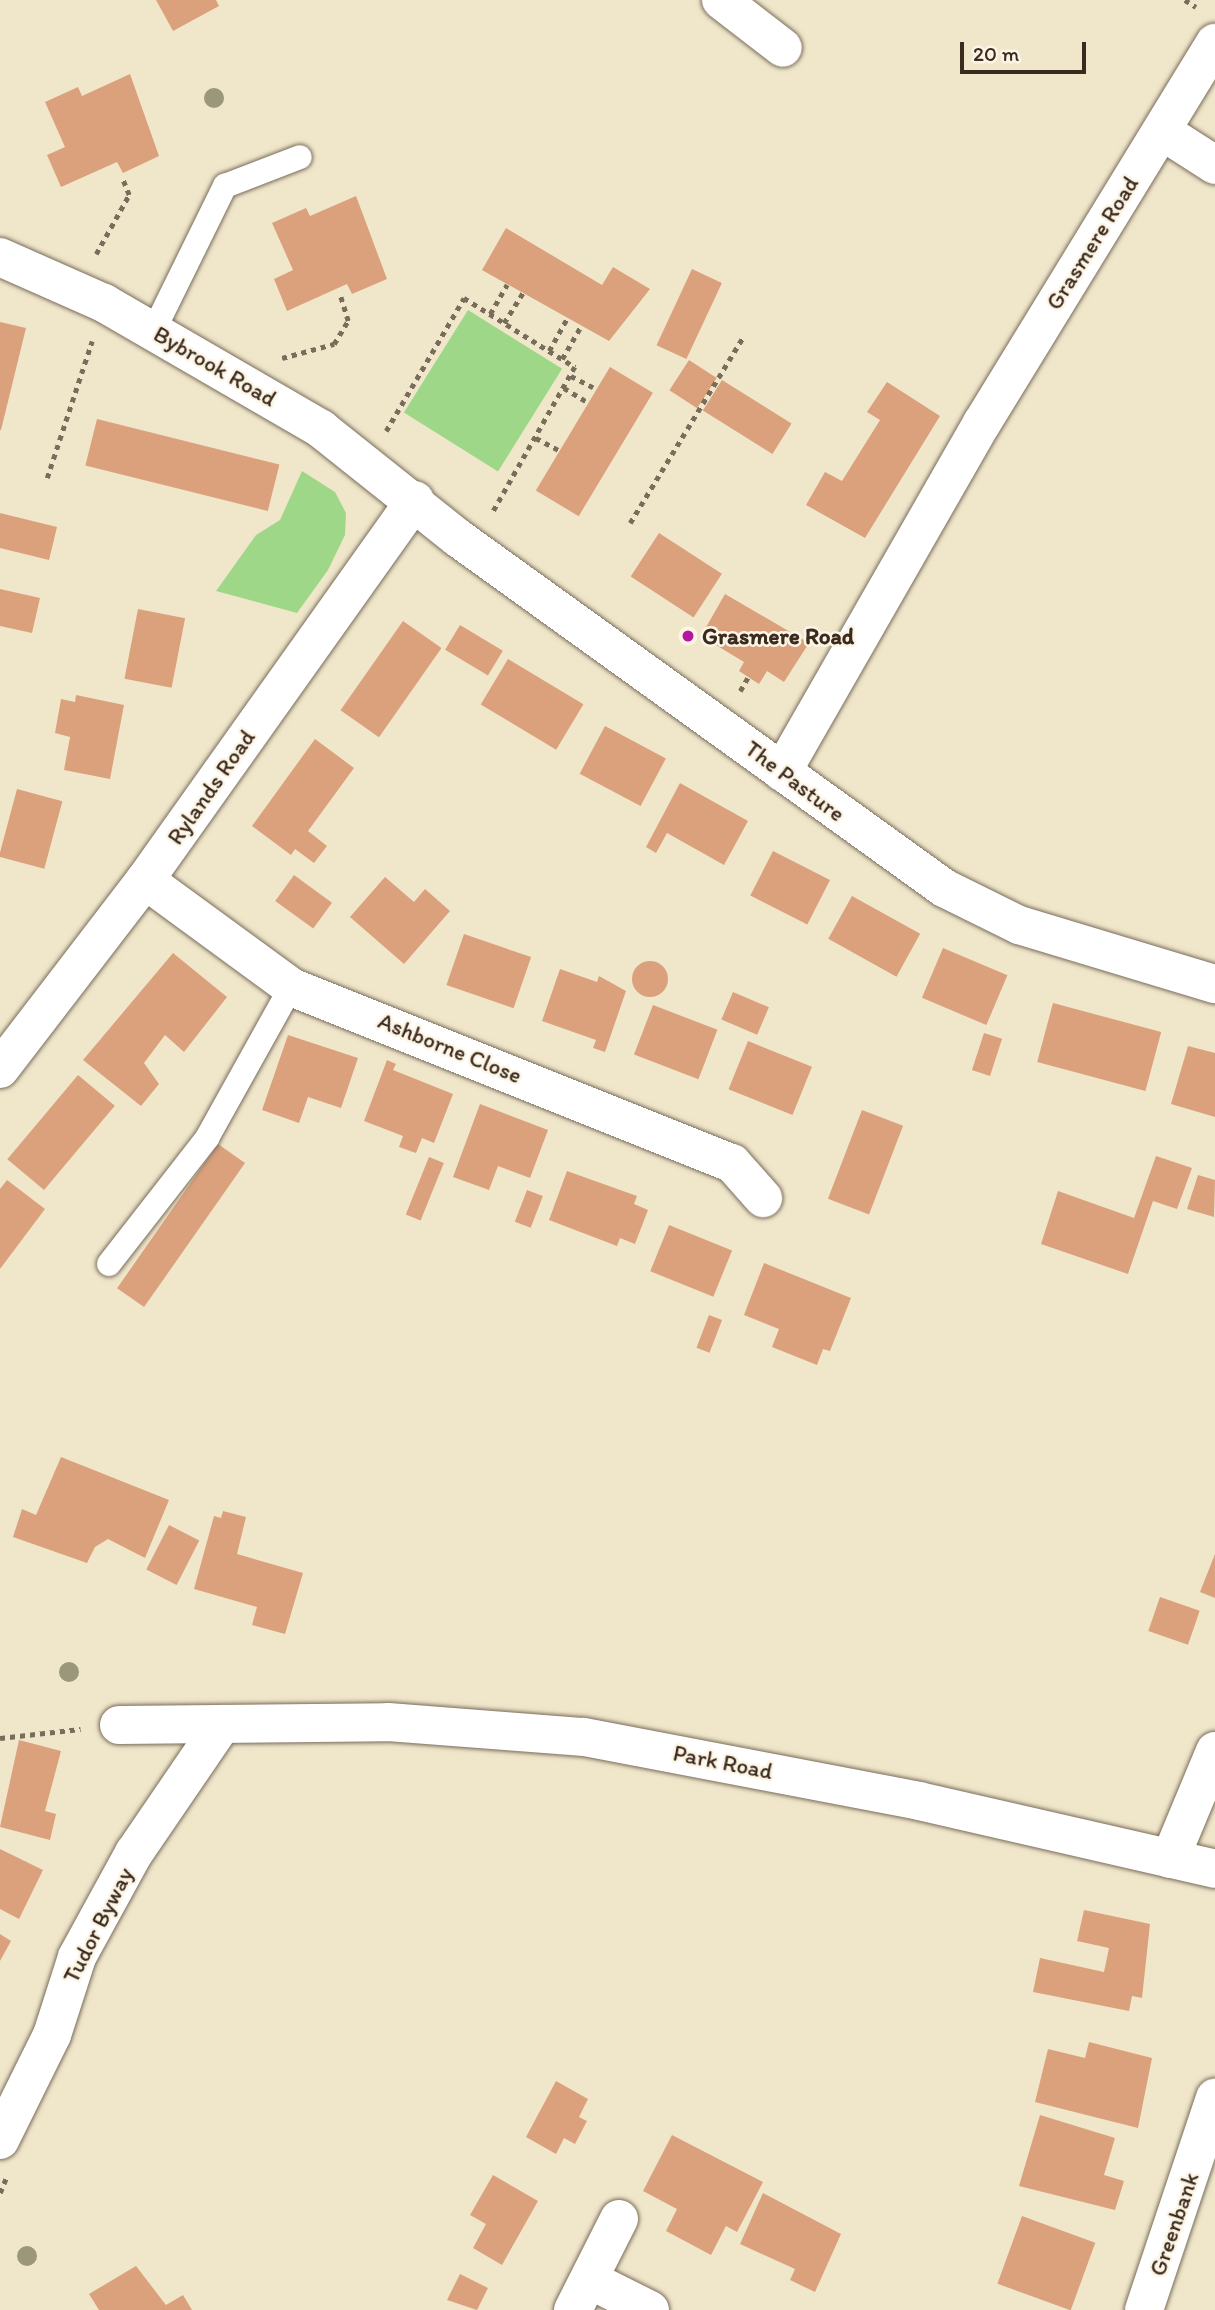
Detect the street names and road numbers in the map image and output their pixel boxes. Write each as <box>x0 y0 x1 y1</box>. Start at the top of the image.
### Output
street label: Grasmere Road <box>1040 171 1144 315</box>
street label: Bybrook Road <box>149 320 281 412</box>
street label: Rylands Road <box>161 724 261 850</box>
street label: The Pasture <box>740 735 850 827</box>
street label: Ashborne Close <box>374 1007 526 1089</box>
street label: Park Road <box>671 1739 775 1785</box>
street label: Tudor Byway <box>57 1862 139 1988</box>
street label: Greenbank <box>1143 2169 1205 2279</box>

